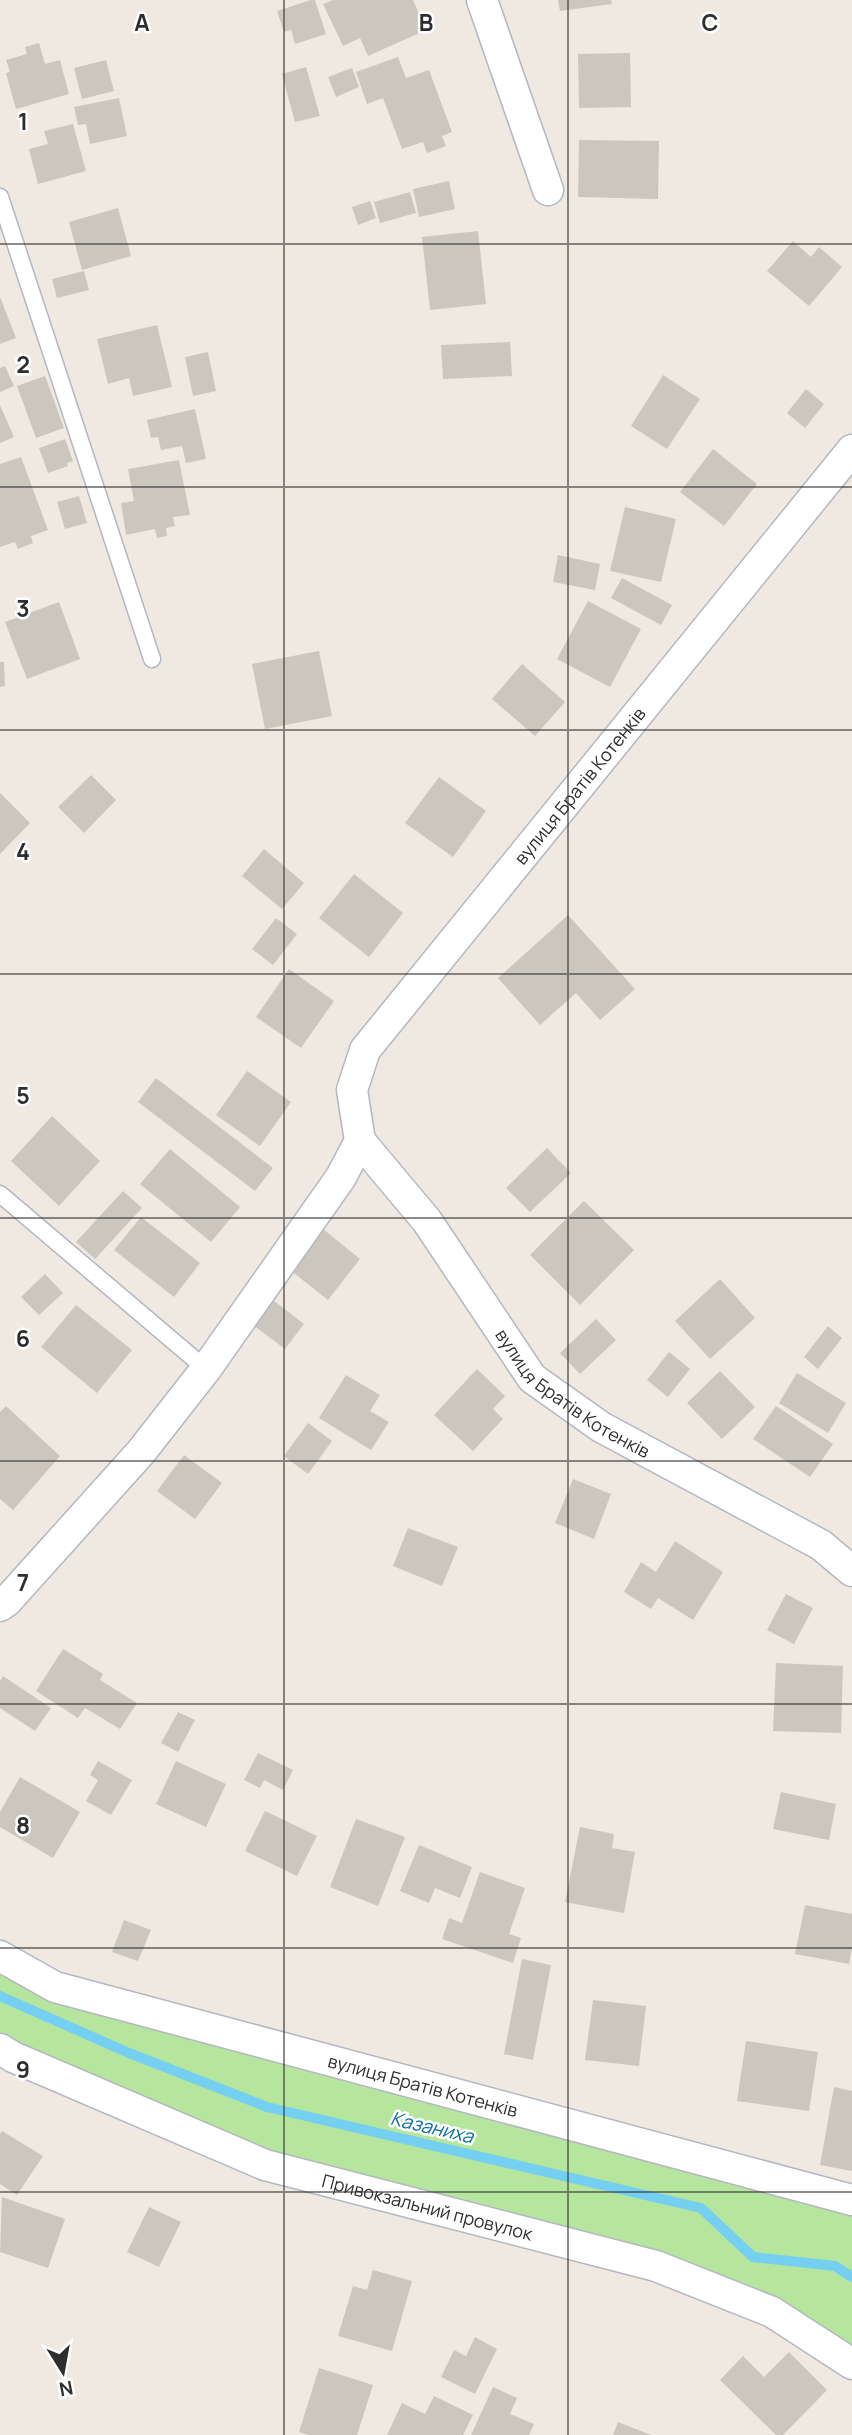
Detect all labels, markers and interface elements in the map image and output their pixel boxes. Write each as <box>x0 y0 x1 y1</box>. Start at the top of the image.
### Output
text: A <box>134 6 150 38</box>
text: B <box>419 6 433 38</box>
text: C <box>702 6 719 38</box>
text: 1 <box>18 105 28 137</box>
text: 2 <box>16 348 30 380</box>
text: 3 <box>16 592 30 624</box>
street label: вулиця Братів Котенків <box>509 702 651 869</box>
text: 4 <box>16 835 30 867</box>
text: 5 <box>16 1079 30 1111</box>
text: 6 <box>16 1322 30 1354</box>
street label: вулиця Братів Котенків <box>490 1324 655 1463</box>
text: 7 <box>17 1566 29 1598</box>
text: 8 <box>16 1809 30 1841</box>
street label: вулиця Братів Котенків <box>325 2048 521 2122</box>
text: 9 <box>16 2053 30 2085</box>
water label: Казаниха <box>388 2105 477 2149</box>
street label: Привокзальний провулок <box>319 2168 536 2246</box>
north arrow <box>28 2337 98 2407</box>
text: N <box>57 2375 75 2403</box>

